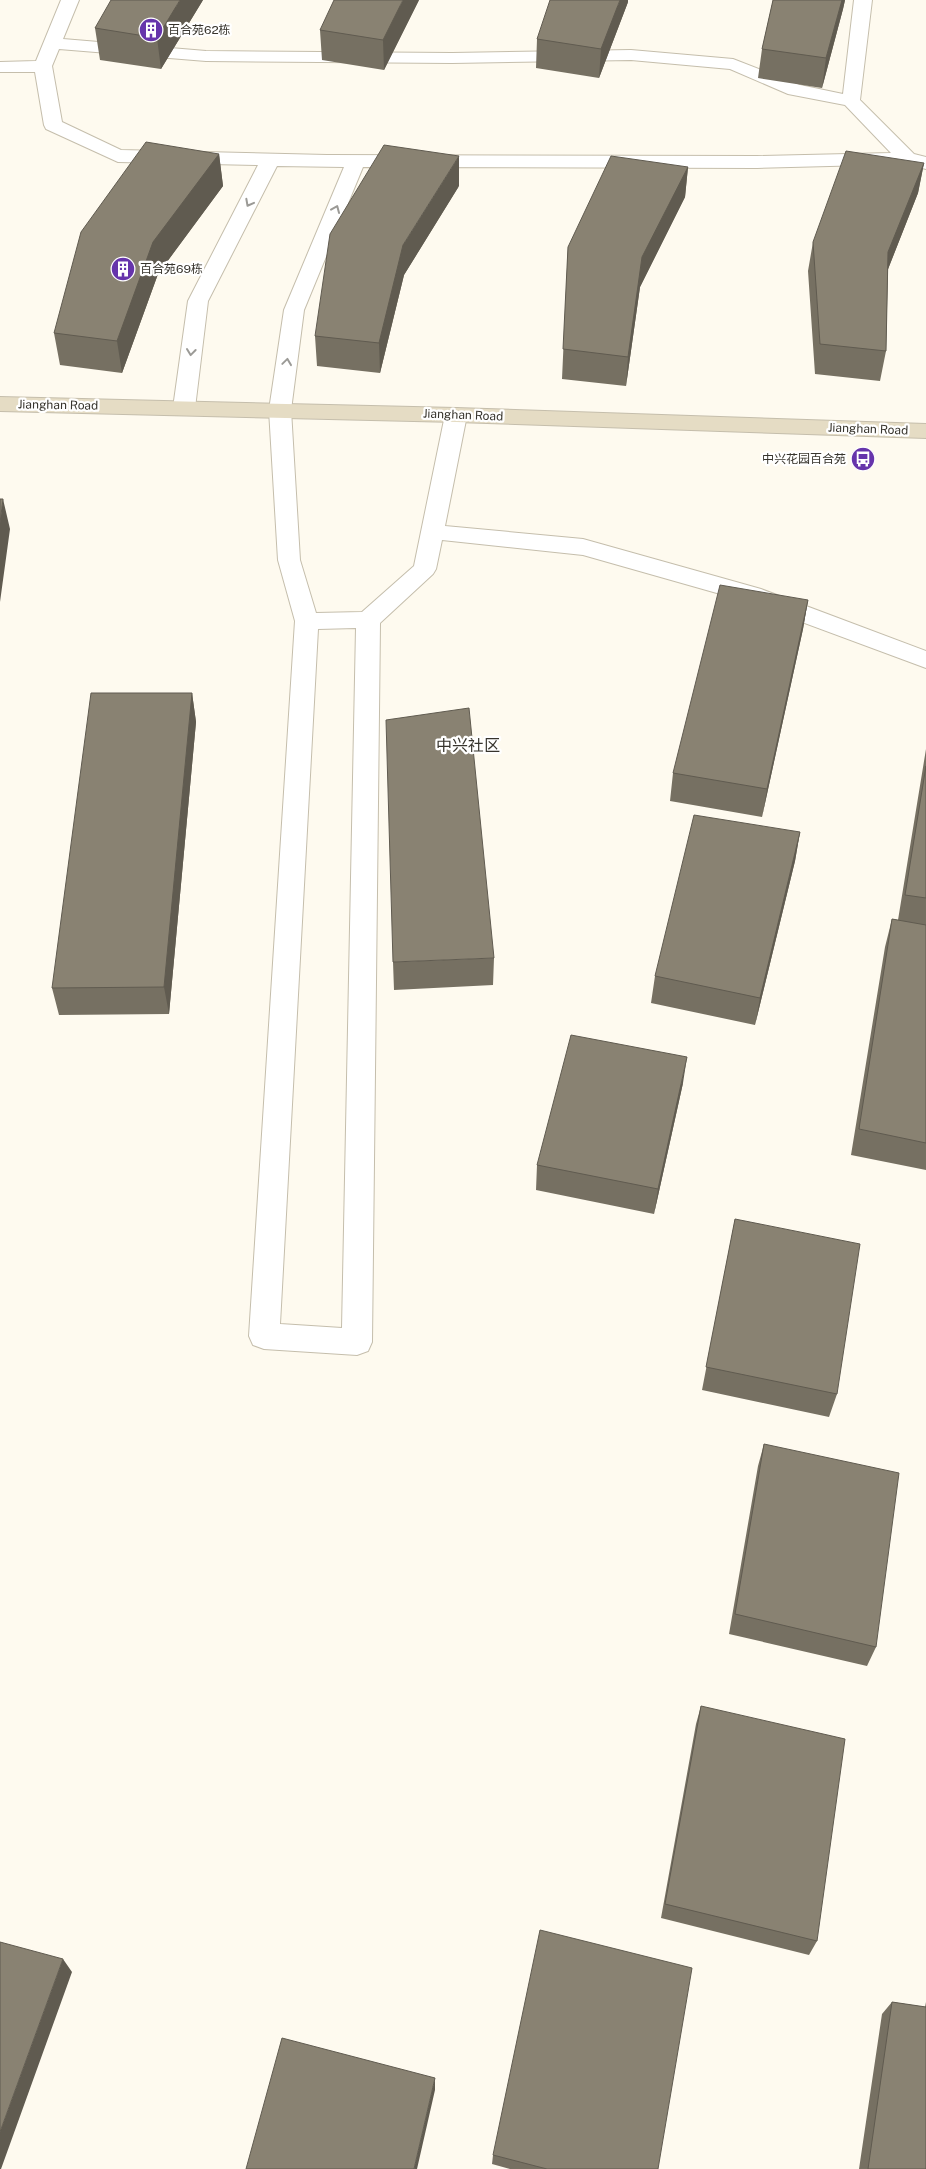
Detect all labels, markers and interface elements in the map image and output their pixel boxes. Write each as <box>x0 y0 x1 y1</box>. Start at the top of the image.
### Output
building icon: 百合苑62栋 <box>138 17 164 43</box>
place label: 百合苑62栋 <box>168 23 231 37</box>
one-way arrow <box>245 197 255 206</box>
one-way arrow <box>330 205 341 214</box>
building icon: 百合苑69栋 <box>110 256 136 282</box>
place label: 百合苑69栋 <box>140 262 203 276</box>
one-way arrow <box>186 349 197 357</box>
one-way arrow <box>281 358 292 366</box>
street label: Jianghan Road <box>18 397 98 413</box>
street label: Jianghan Road <box>423 407 503 423</box>
street label: Jianghan Road <box>828 421 908 437</box>
bus stop icon: 中兴花园百合苑 <box>850 446 876 472</box>
place label: 中兴花园百合苑 <box>762 452 846 466</box>
district label: 中兴社区 <box>436 736 500 755</box>

